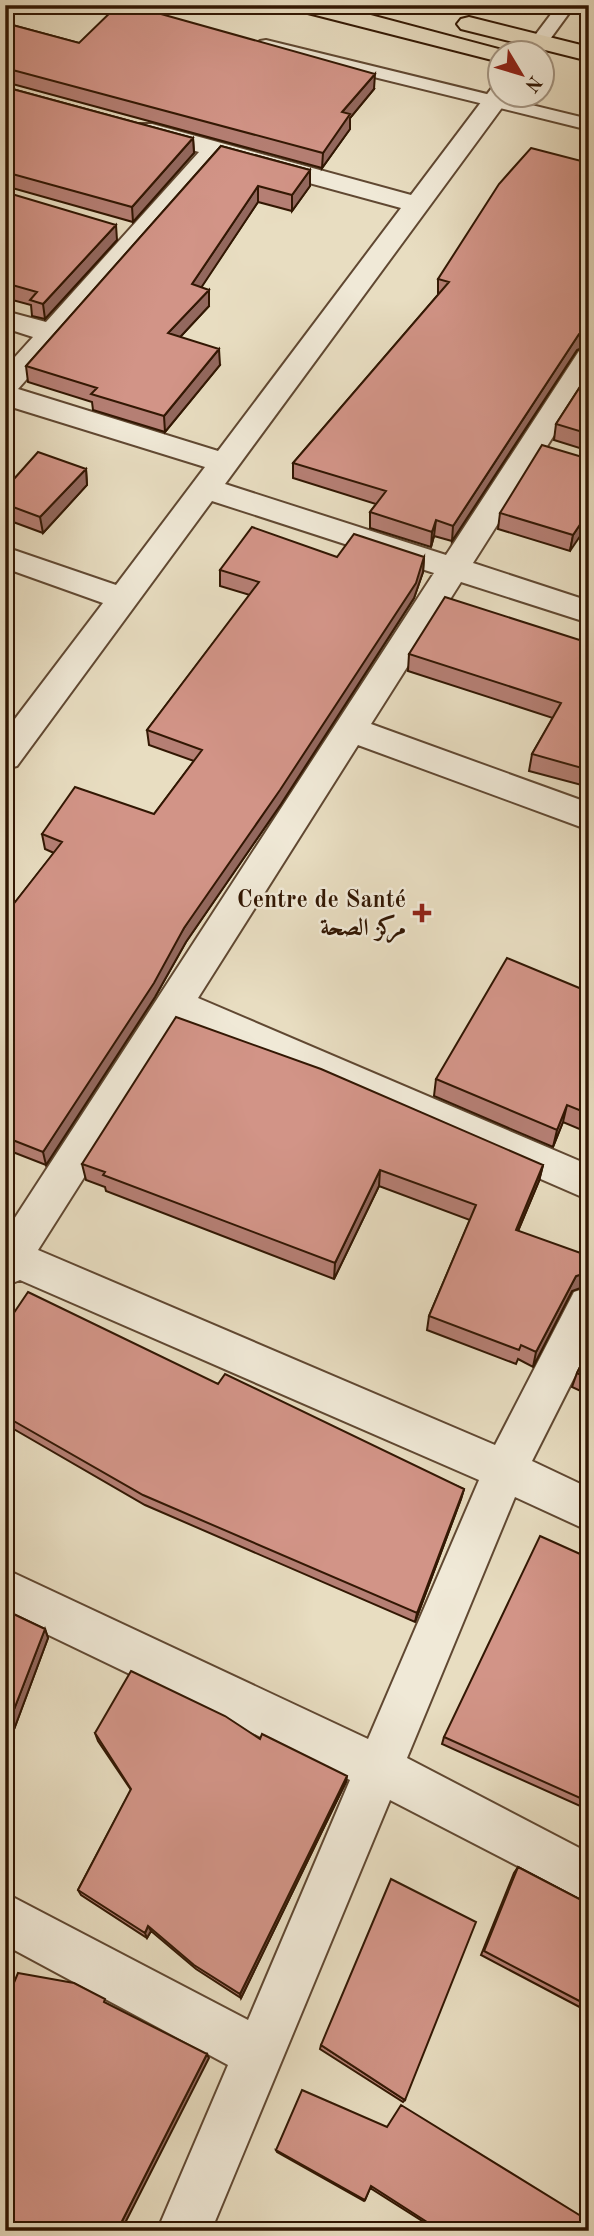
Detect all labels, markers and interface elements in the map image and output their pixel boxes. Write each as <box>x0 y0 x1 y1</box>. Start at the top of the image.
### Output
north arrow <box>486 38 556 108</box>
text: N <box>520 71 544 95</box>
place label: Centre de Santé مركز الصحة <box>237 889 406 944</box>
marker: Centre de Santé مركز الصحة <box>412 903 432 923</box>

